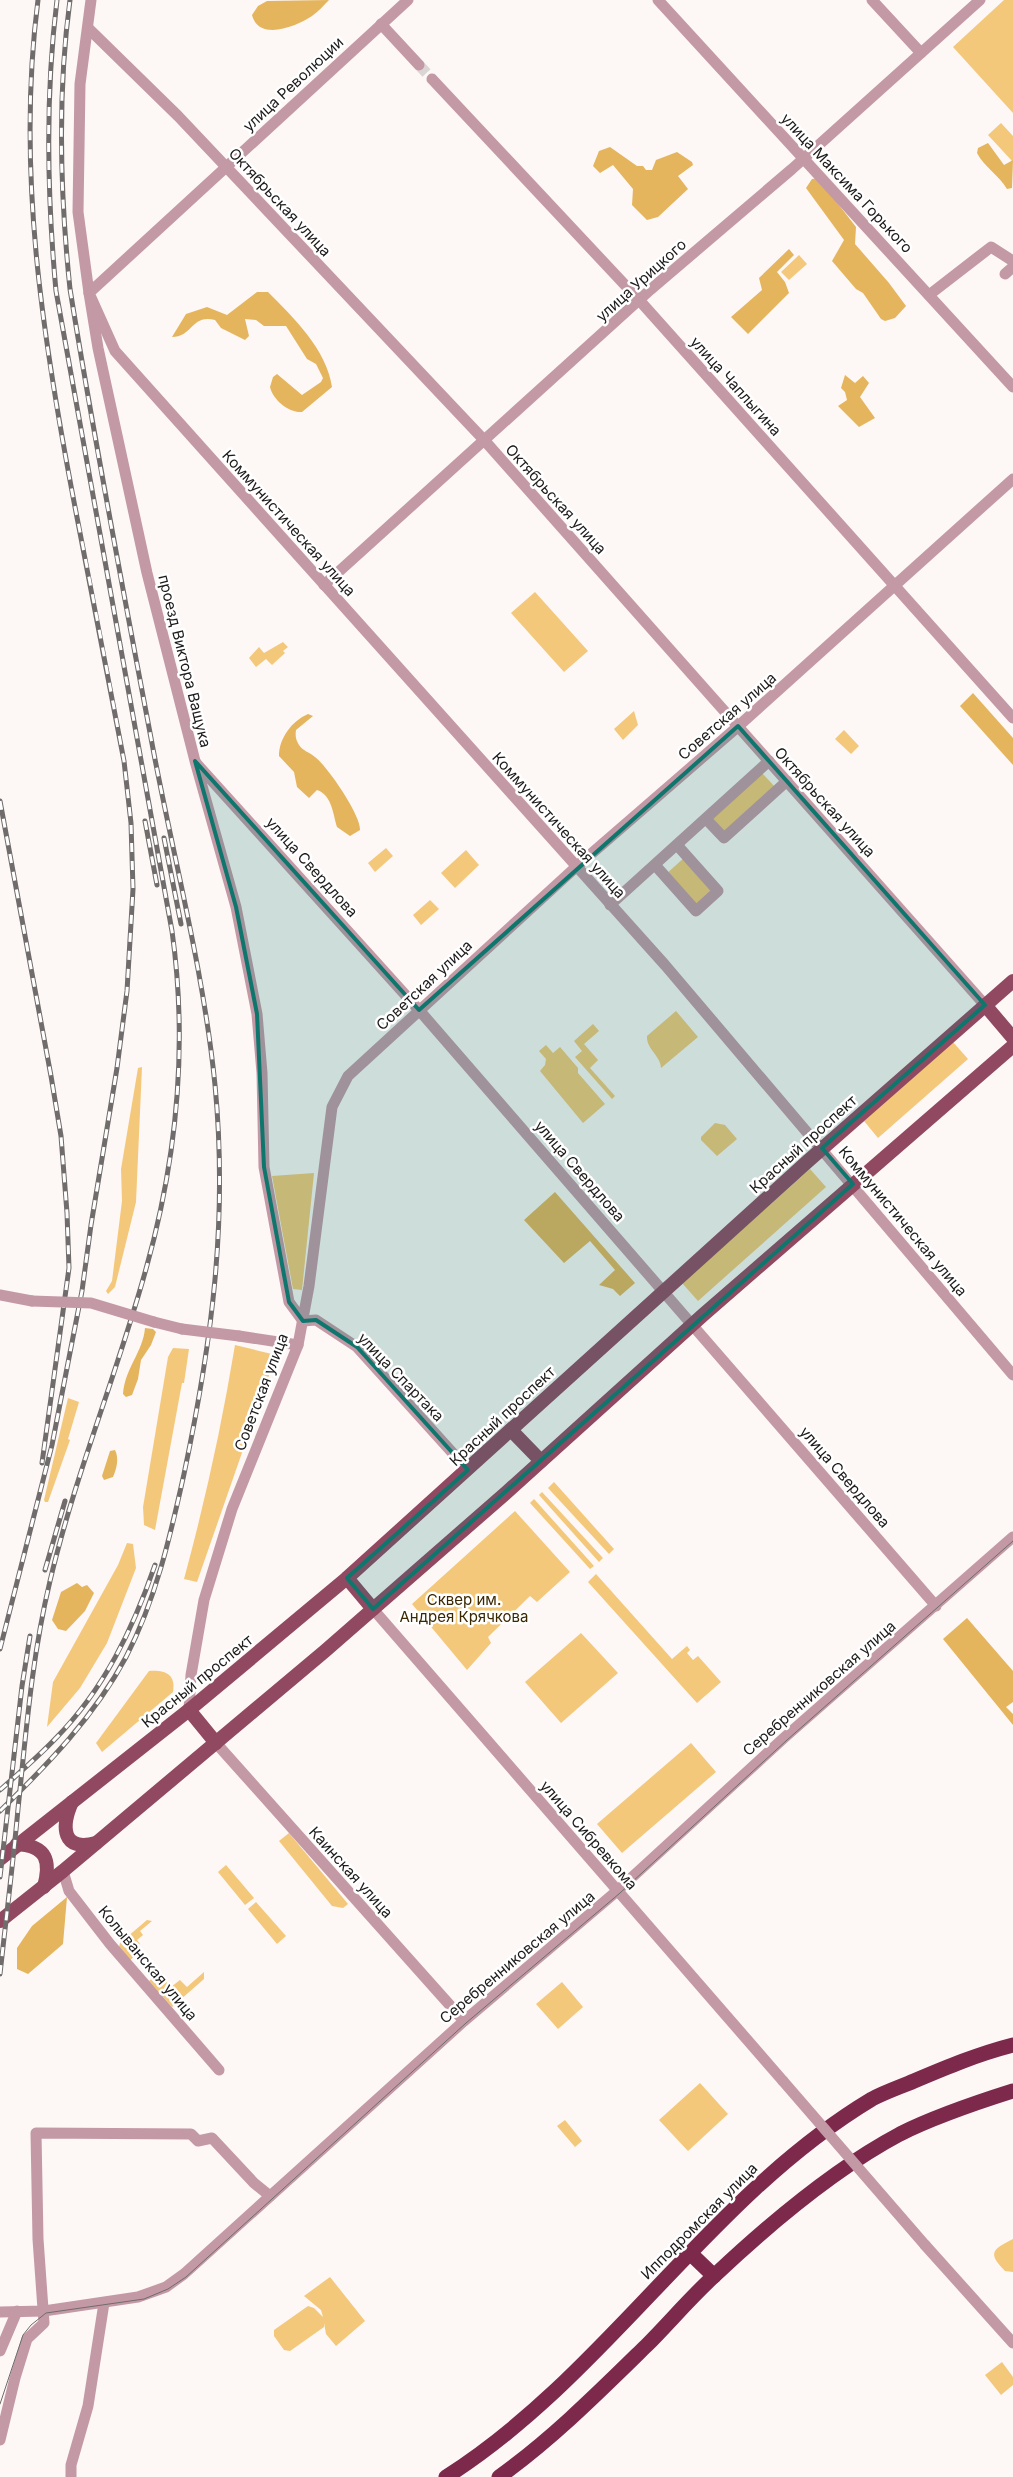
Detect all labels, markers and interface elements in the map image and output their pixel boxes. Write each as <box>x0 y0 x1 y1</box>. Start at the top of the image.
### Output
street label: улица Революции <box>239 33 347 135</box>
street label: улица Максима Горького <box>777 109 917 257</box>
street label: Октябрьская улица <box>225 144 335 260</box>
street label: улица Урицкого <box>592 235 690 325</box>
street label: улица Чаплыгина <box>686 332 786 440</box>
street label: Октябрьская улица <box>502 440 610 558</box>
street label: Коммунистическая улица <box>218 446 360 600</box>
street label: проезд Виктора Ващука <box>154 573 216 749</box>
street label: Советская улица <box>674 668 780 764</box>
street label: Октябрьская улица <box>771 743 879 861</box>
street label: Коммунистическая улица <box>488 748 630 902</box>
street label: улица Свердлова <box>262 813 362 921</box>
street label: Советская улица <box>372 936 476 1034</box>
street label: Красный проспект <box>745 1091 861 1197</box>
street label: улица Свердлова <box>531 1116 629 1226</box>
street label: Коммунистическая улица <box>835 1142 971 1300</box>
street label: улица Спартака <box>354 1329 448 1425</box>
street label: Советская улица <box>230 1331 292 1453</box>
street label: Красный проспект <box>445 1362 559 1470</box>
street label: улица Свердлова <box>796 1422 894 1532</box>
park label: Сквер им. Андрея Крячкова <box>399 1590 529 1626</box>
street label: Серебренниковская улица <box>739 1616 899 1760</box>
street label: Красный проспект <box>138 1630 256 1732</box>
street label: улица Сибревкома <box>536 1776 642 1894</box>
street label: Каинская улица <box>305 1822 397 1922</box>
street label: Серебренниковская улица <box>436 1887 598 2027</box>
street label: Колыванская улица <box>94 1902 202 2024</box>
street label: Ипподромская улица <box>637 2159 761 2283</box>

